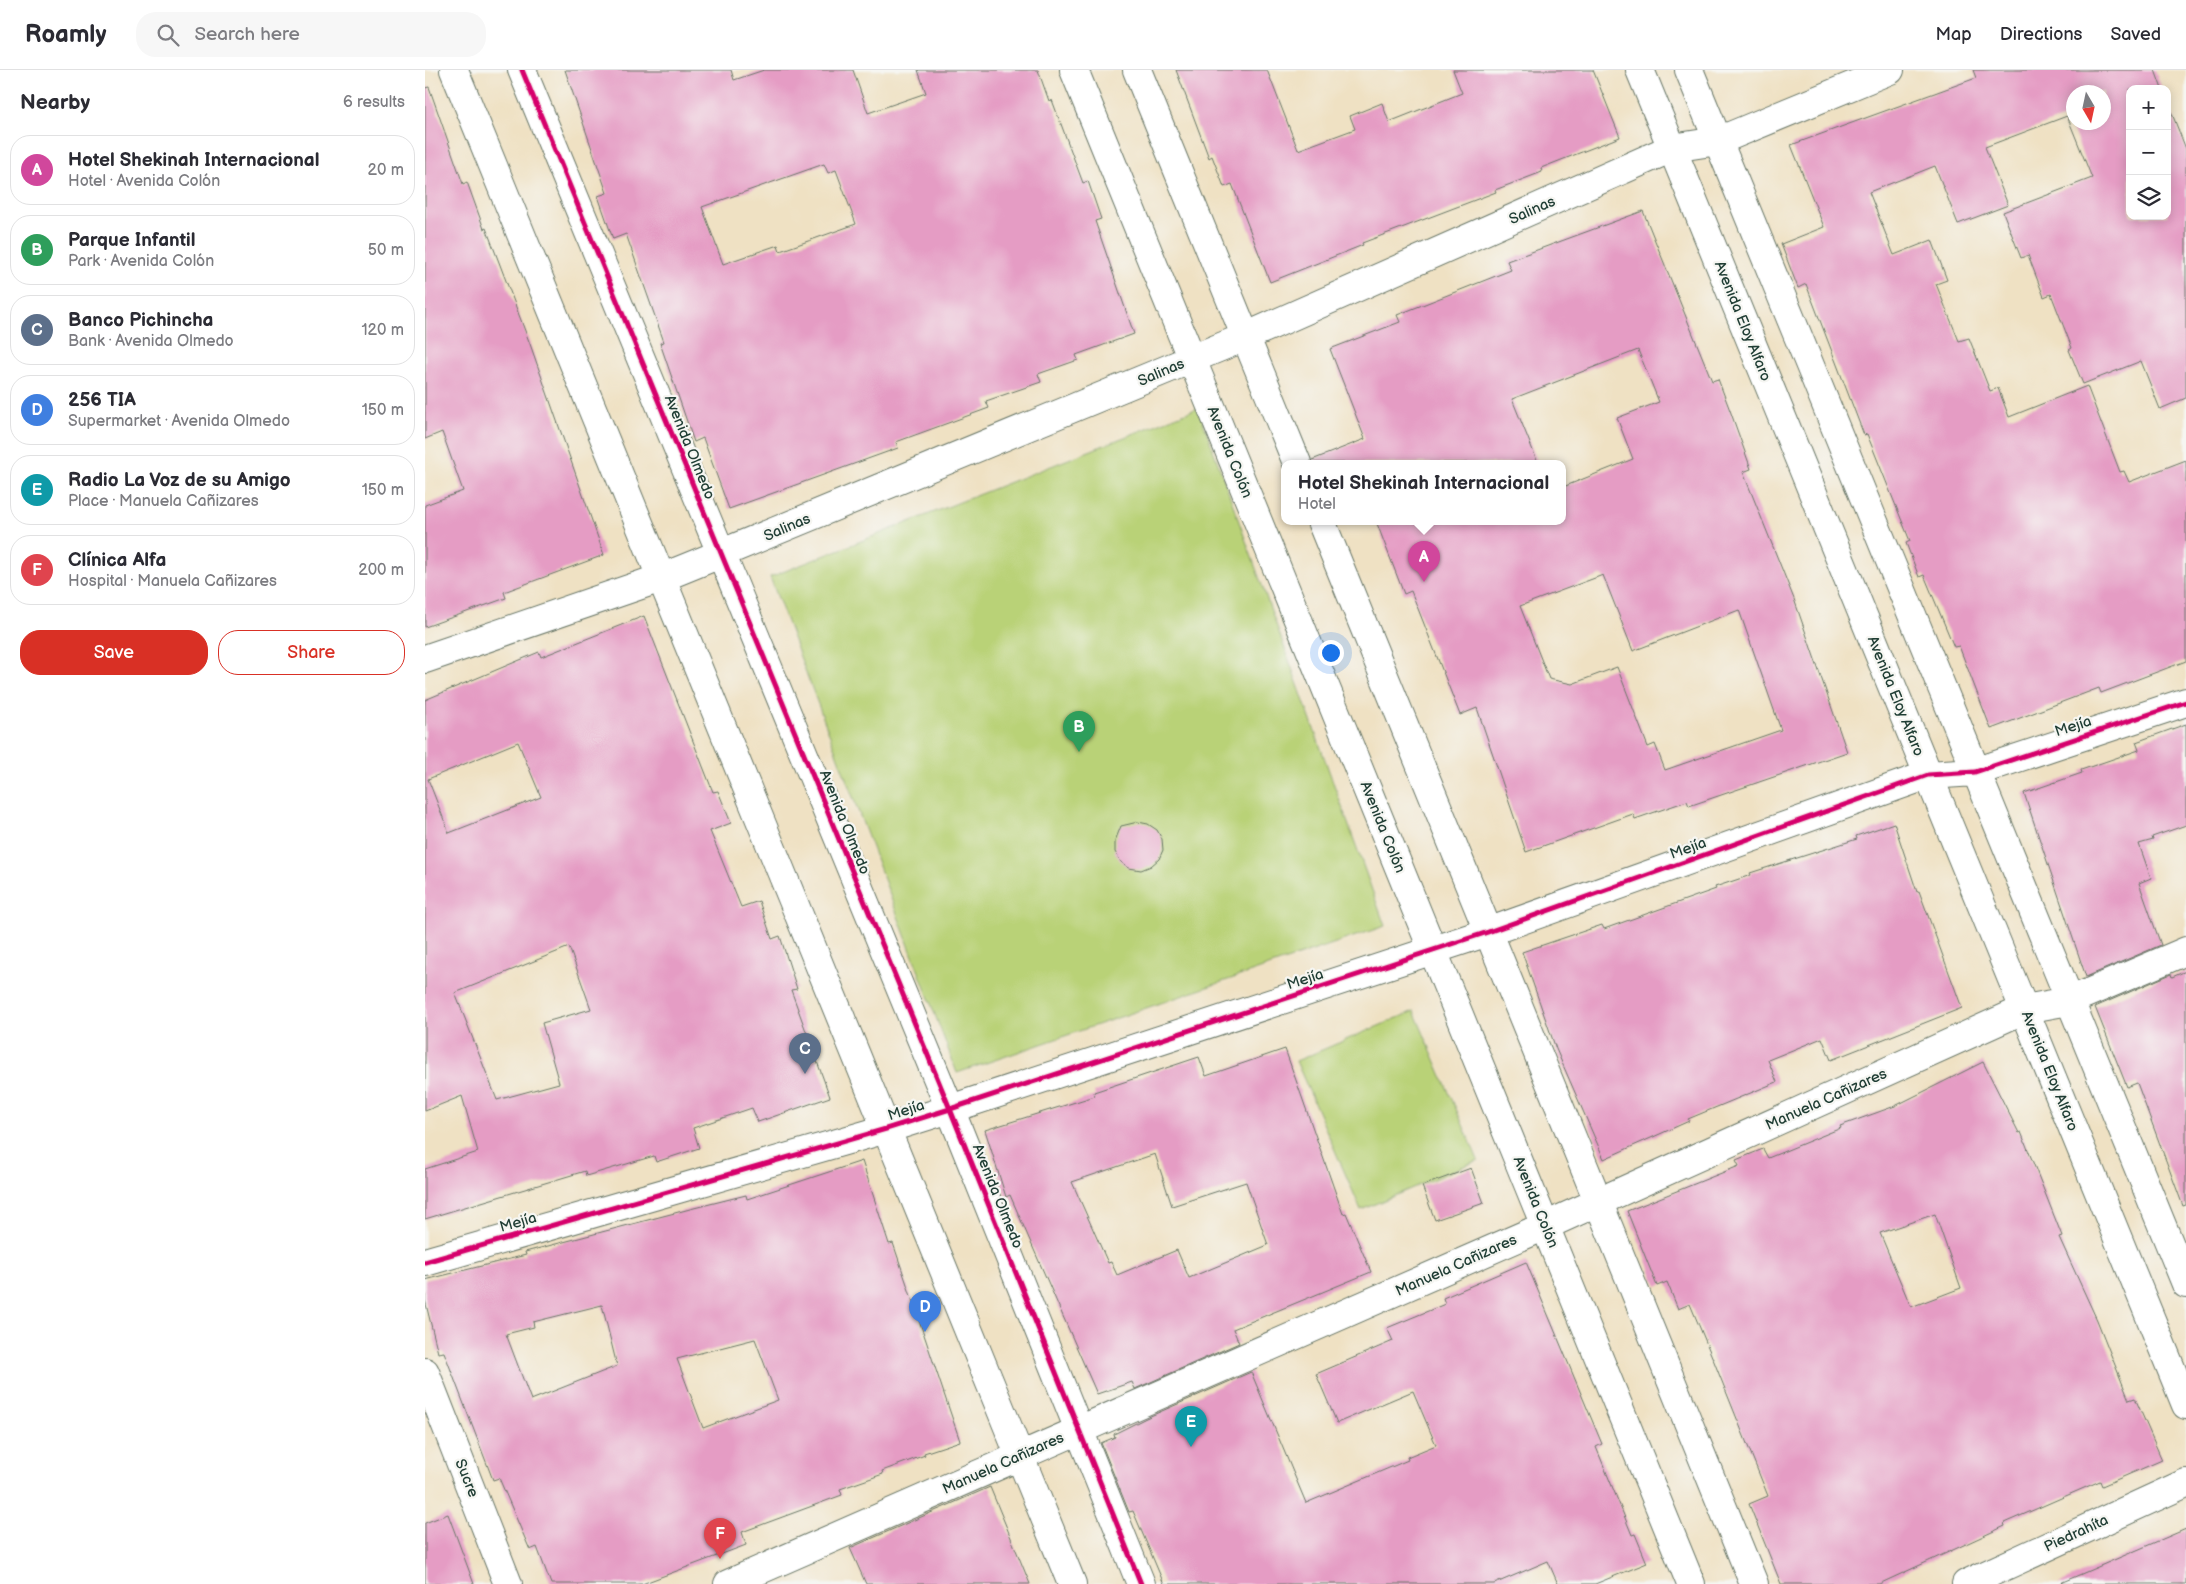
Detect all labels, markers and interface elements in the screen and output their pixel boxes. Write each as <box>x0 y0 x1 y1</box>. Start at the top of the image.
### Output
search box <box>136 12 486 57</box>
text: Roamly <box>25 20 106 49</box>
icon: search <box>154 21 182 49</box>
text: Search here <box>194 23 300 46</box>
text: Map <box>1936 24 1972 45</box>
text: Directions <box>2000 24 2082 45</box>
text: Saved <box>2110 24 2161 45</box>
north arrow <box>2066 85 2111 130</box>
map controls <box>2126 85 2171 220</box>
button: + <box>2126 85 2171 130</box>
text: Nearby <box>20 90 90 115</box>
text: 6 results <box>343 93 405 112</box>
button: − <box>2126 130 2171 175</box>
text: Hotel Shekinah Internacional <box>68 149 320 172</box>
text: A <box>32 161 42 180</box>
text: 20 m <box>368 161 404 180</box>
text: Hotel · Avenida Colón <box>68 172 220 191</box>
button: layers <box>2126 175 2171 220</box>
street label: Salinas <box>1506 192 1559 229</box>
text: Parque Infantil <box>68 229 195 252</box>
text: B <box>31 241 43 260</box>
text: 50 m <box>368 241 404 260</box>
text: Park · Avenida Colón <box>68 252 214 271</box>
street label: Avenida Eloy Alfaro <box>1710 258 1775 384</box>
text: Banco Pichincha <box>68 309 214 332</box>
text: C <box>31 321 43 340</box>
text: 120 m <box>361 321 404 340</box>
text: Bank · Avenida Olmedo <box>68 332 234 351</box>
street label: Salinas <box>1135 354 1188 391</box>
text: 256 TIA <box>68 389 136 412</box>
street label: Avenida Olmedo <box>660 392 719 502</box>
text: D <box>31 401 43 420</box>
text: 150 m <box>362 401 404 420</box>
street label: Avenida Colón <box>1203 404 1257 501</box>
text: Supermarket · Avenida Olmedo <box>68 412 290 431</box>
popup <box>1281 460 1566 525</box>
text: Radio La Voz de su Amigo <box>68 469 291 492</box>
text: Hotel Shekinah Internacional <box>1298 472 1549 495</box>
text: E <box>32 481 42 500</box>
text: 150 m <box>362 481 404 500</box>
text: Place · Manuela Cañizares <box>68 492 259 511</box>
text: Hotel <box>1298 495 1336 514</box>
street label: Salinas <box>761 509 814 546</box>
pin: A <box>1408 541 1440 582</box>
text: Clínica Alfa <box>68 549 166 572</box>
text: F <box>32 561 42 580</box>
text: 200 m <box>358 561 404 580</box>
text: Hospital · Manuela Cañizares <box>68 572 277 591</box>
button: Save <box>20 630 208 675</box>
button: Share <box>218 630 405 675</box>
street label: Avenida Eloy Alfaro <box>1863 633 1928 759</box>
your location <box>1318 640 1344 666</box>
pin: B <box>1063 711 1095 752</box>
street label: Mejía <box>2052 712 2094 741</box>
street label: Avenida Olmedo <box>815 767 874 877</box>
street label: Avenida Colón <box>1356 779 1410 876</box>
street label: Mejía <box>1667 833 1709 864</box>
street label: Mejía <box>1284 965 1326 994</box>
street label: Avenida Eloy Alfaro <box>2017 1008 2082 1134</box>
pin: C <box>789 1033 821 1074</box>
street label: Manuela Cañizares <box>1763 1064 1890 1135</box>
street label: Mejía <box>885 1096 927 1125</box>
street label: Avenida Olmedo <box>968 1141 1027 1251</box>
street label: Avenida Colón <box>1509 1154 1563 1251</box>
street label: Mejía <box>498 1208 539 1237</box>
street label: Manuela Cañizares <box>1393 1230 1520 1301</box>
pin: D <box>909 1291 941 1332</box>
pin: E <box>1175 1406 1207 1447</box>
street label: Manuela Cañizares <box>940 1428 1067 1499</box>
street label: Sucre <box>450 1456 483 1500</box>
street label: Piedrahíta <box>2041 1510 2111 1557</box>
pin: F <box>704 1518 736 1559</box>

